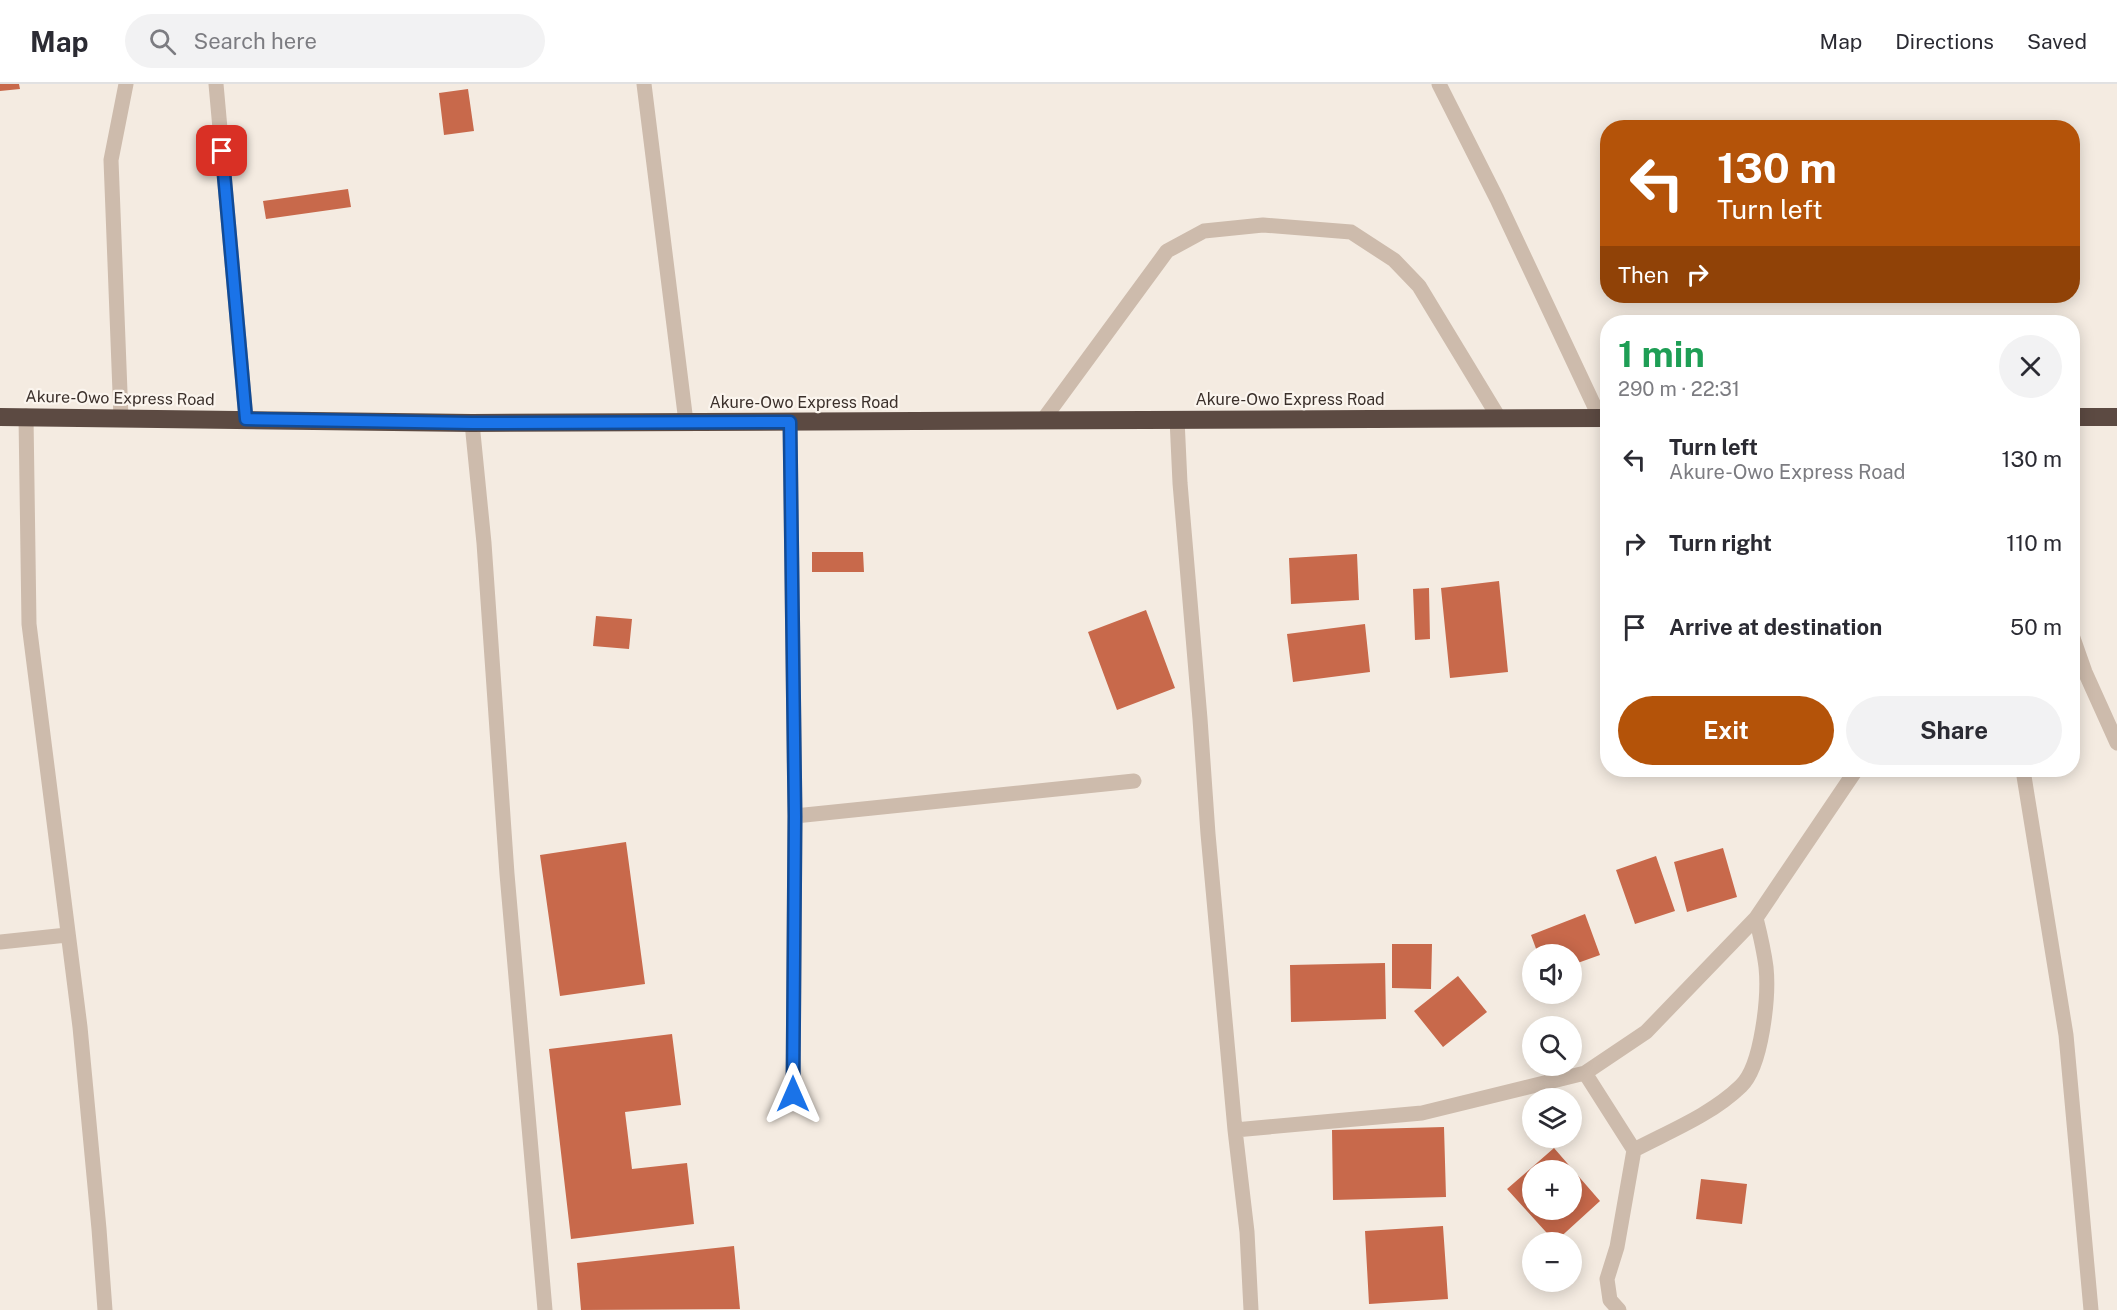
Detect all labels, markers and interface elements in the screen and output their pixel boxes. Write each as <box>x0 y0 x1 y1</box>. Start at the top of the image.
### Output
search box <box>125 14 545 68</box>
text: Map <box>30 25 89 58</box>
icon: search <box>146 25 179 58</box>
text: Search here <box>194 28 317 54</box>
text: Map <box>1820 29 1862 54</box>
text: Directions <box>1895 29 1994 54</box>
text: Saved <box>2027 29 2087 54</box>
pin <box>196 125 247 176</box>
icon: arrive <box>205 134 238 167</box>
text: 130 m <box>1717 143 1837 192</box>
icon: left <box>1618 144 1696 222</box>
text: Turn left <box>1717 193 1823 225</box>
icon: right <box>1681 258 1714 291</box>
text: Then <box>1618 262 1669 288</box>
text: 1 min <box>1618 333 1705 375</box>
button: close <box>1999 335 2062 398</box>
text: 290 m · 22:31 <box>1618 377 1740 401</box>
street label: Akure-Owo Express Road <box>25 387 215 409</box>
street label: Akure-Owo Express Road <box>1195 390 1385 409</box>
street label: Akure-Owo Express Road <box>709 393 899 412</box>
text: Turn left <box>1669 434 1758 460</box>
icon: left <box>1618 443 1651 476</box>
text: 130 m <box>2001 446 2062 472</box>
text: Akure-Owo Express Road <box>1669 460 1906 484</box>
icon: right <box>1618 527 1651 560</box>
text: Turn right <box>1669 530 1772 556</box>
text: 110 m <box>2006 530 2062 556</box>
icon: arrive <box>1618 611 1651 644</box>
text: Arrive at destination <box>1669 614 1882 640</box>
text: 50 m <box>2010 614 2062 640</box>
button: Exit <box>1618 696 1834 765</box>
button: Share <box>1846 696 2062 765</box>
map controls <box>1522 944 1582 1292</box>
button: sound <box>1522 944 1582 1004</box>
button: search <box>1522 1016 1582 1076</box>
position arrow <box>761 1062 825 1126</box>
button: layers <box>1522 1088 1582 1148</box>
button: + <box>1522 1160 1582 1220</box>
button: − <box>1522 1232 1582 1292</box>

